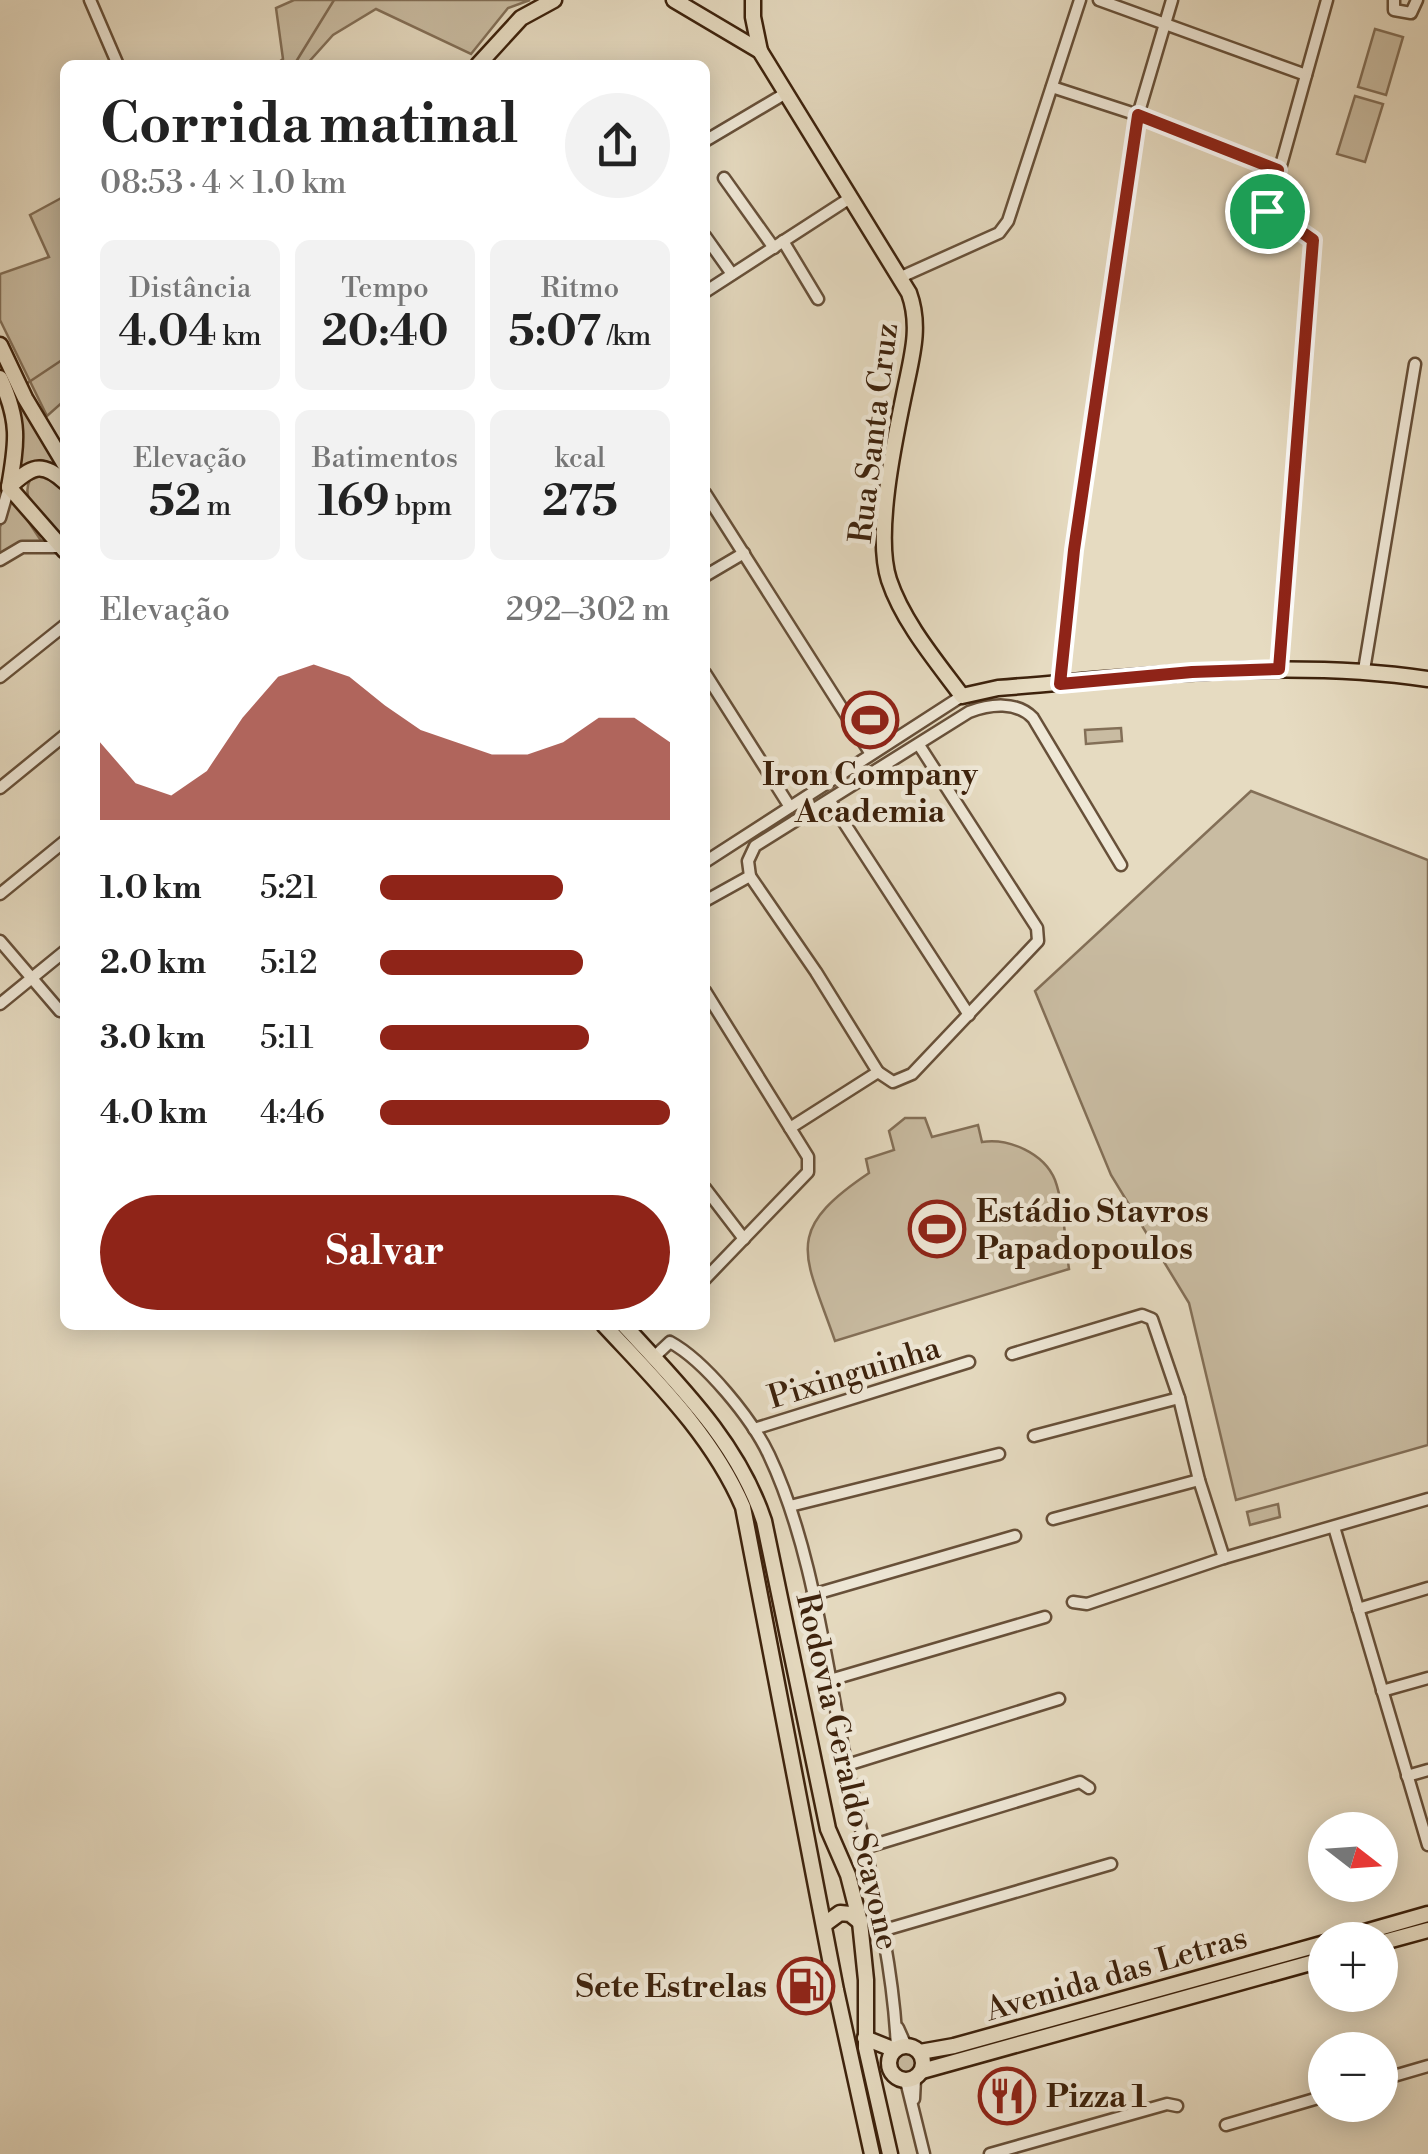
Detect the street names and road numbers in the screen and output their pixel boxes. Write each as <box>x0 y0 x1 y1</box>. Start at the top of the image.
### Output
street label: Rua Santa Cruz <box>841 321 907 546</box>
street label: Pixinguinha <box>763 1328 946 1418</box>
street label: Rodovia Geraldo Scavone <box>786 1589 908 1954</box>
street label: Avenida das Letras <box>980 1918 1252 2031</box>

